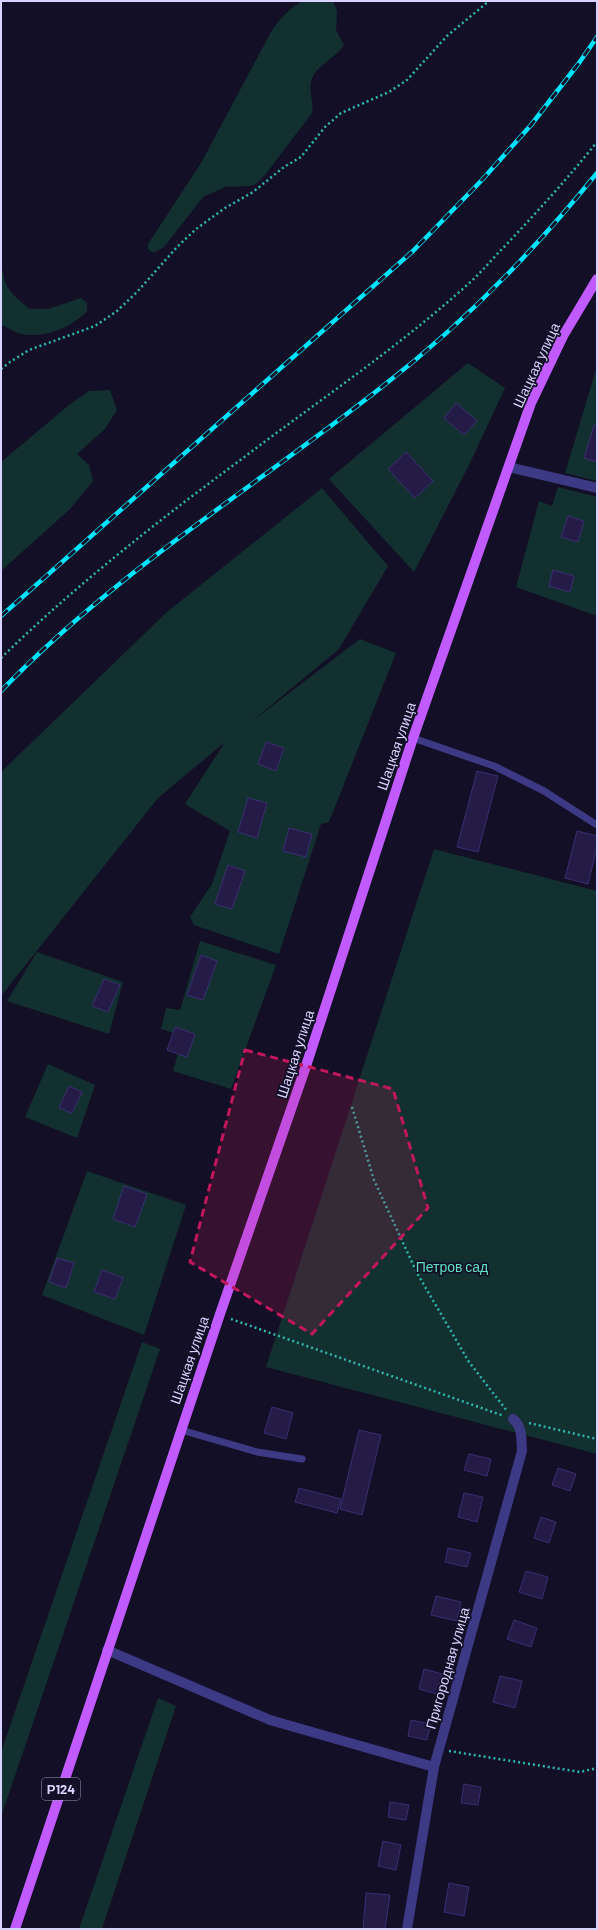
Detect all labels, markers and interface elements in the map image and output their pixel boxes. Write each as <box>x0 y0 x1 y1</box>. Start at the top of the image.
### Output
street label: Шацкая улица <box>509 320 563 410</box>
street label: Шацкая улица <box>373 700 419 792</box>
street label: Шацкая улица <box>273 1008 317 1100</box>
park label: Петров сад <box>416 1258 488 1275</box>
street label: Шацкая улица <box>166 1314 212 1406</box>
street label: Пригородная улица <box>421 1605 473 1731</box>
road number: Р124 <box>42 1778 80 1800</box>

